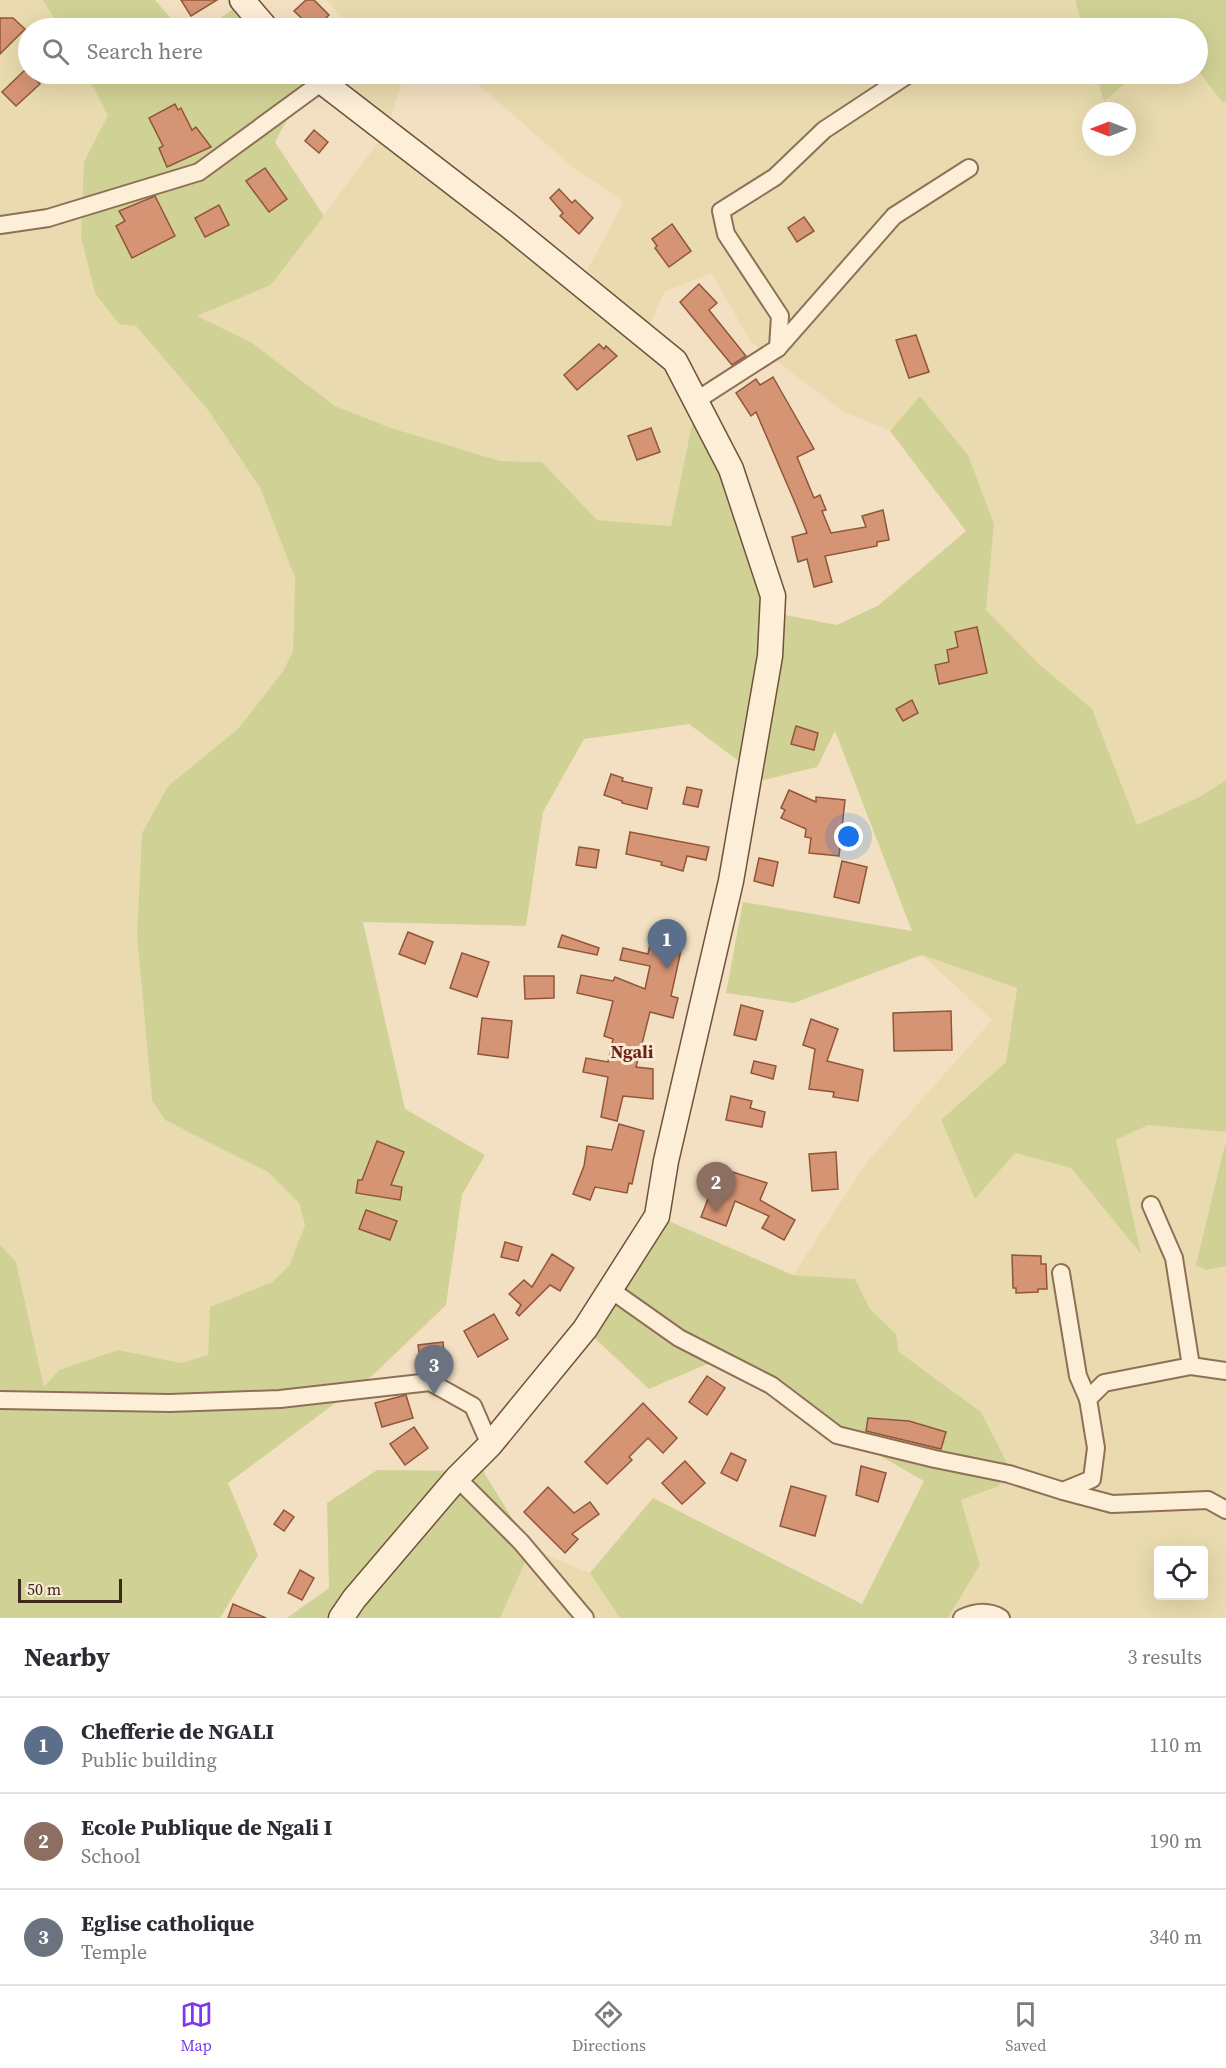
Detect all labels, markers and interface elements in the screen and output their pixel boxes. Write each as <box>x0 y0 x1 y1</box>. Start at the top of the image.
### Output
search box <box>18 18 1208 84</box>
icon: search <box>39 35 72 68</box>
text: Search here <box>87 36 203 66</box>
north arrow <box>1082 102 1136 156</box>
your location <box>834 822 863 851</box>
pin: 1 <box>648 920 686 969</box>
district label: Ngali <box>610 1039 654 1064</box>
pin: 2 <box>696 1162 736 1212</box>
pin: 3 <box>414 1346 454 1395</box>
map controls <box>1154 1546 1208 1600</box>
button: locate <box>1154 1546 1208 1600</box>
scale bar <box>18 1576 122 1604</box>
text: 50 m <box>27 1578 61 1600</box>
text: Nearby <box>24 1639 110 1675</box>
text: 3 results <box>1127 1643 1202 1671</box>
text: Chefferie de NGALI <box>81 1716 274 1746</box>
text: 1 <box>38 1731 49 1759</box>
text: 110 m <box>1149 1731 1202 1759</box>
text: Public building <box>81 1746 217 1774</box>
text: Ecole Publique de Ngali I <box>81 1812 332 1842</box>
text: 2 <box>38 1827 49 1855</box>
text: 190 m <box>1149 1827 1202 1855</box>
text: School <box>81 1842 141 1870</box>
text: Eglise catholique <box>81 1908 254 1938</box>
text: 3 <box>38 1923 49 1951</box>
text: 340 m <box>1149 1923 1202 1951</box>
text: Temple <box>81 1938 147 1966</box>
tab: Map <box>180 1998 213 2056</box>
tab: Directions <box>572 1998 646 2056</box>
tab: Saved <box>1005 1998 1046 2056</box>

